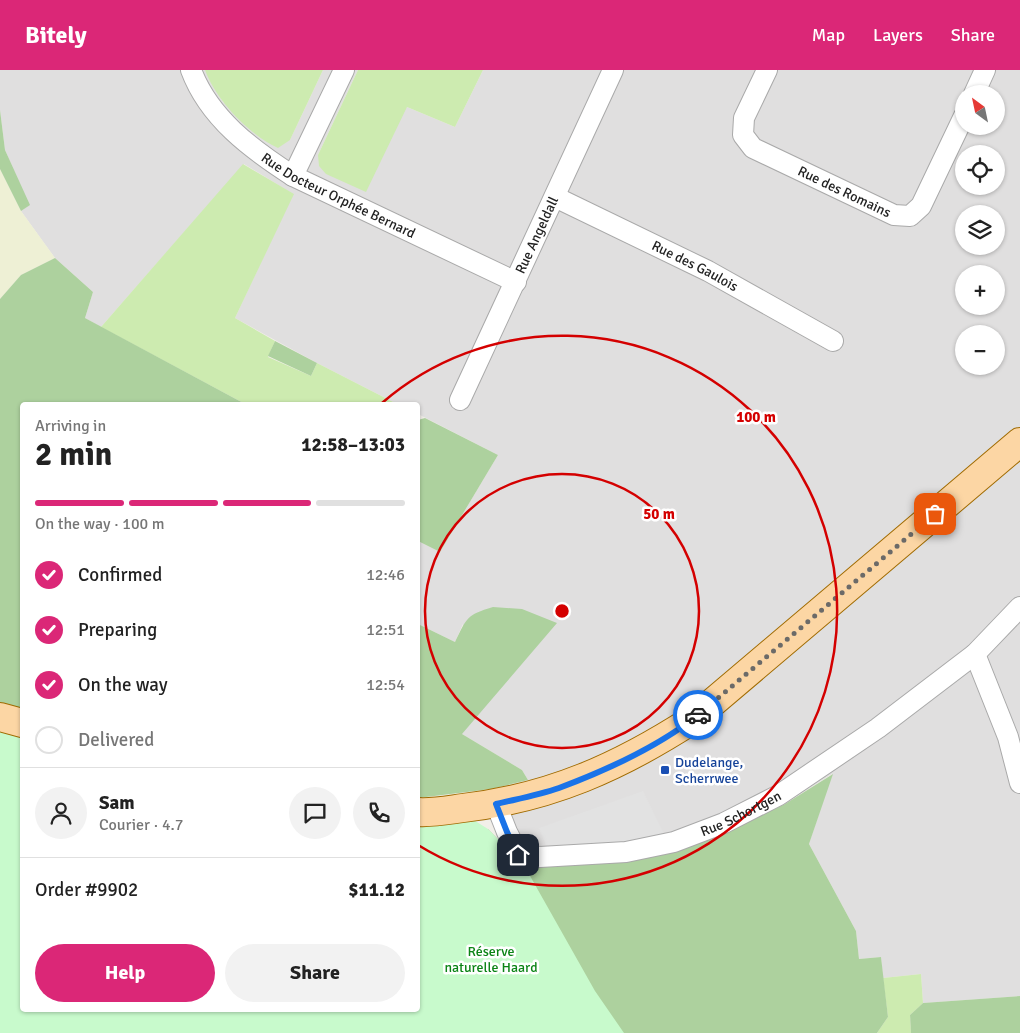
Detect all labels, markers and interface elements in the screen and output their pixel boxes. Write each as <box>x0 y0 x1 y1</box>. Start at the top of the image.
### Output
text: Bitely <box>25 20 87 50</box>
text: Map <box>812 24 845 46</box>
text: Layers <box>873 24 923 46</box>
text: Share <box>951 24 995 46</box>
north arrow <box>955 85 1005 135</box>
map controls <box>955 85 1005 375</box>
button: locate <box>955 145 1005 195</box>
street label: Rue Docteur Orphée Bernard <box>258 149 418 242</box>
street label: Rue des Romains <box>795 162 894 221</box>
street label: Rue Angeldall <box>511 194 562 276</box>
button: layers <box>955 205 1005 255</box>
street label: Rue des Gaulois <box>649 237 741 295</box>
button: + <box>955 265 1005 315</box>
button: − <box>955 325 1005 375</box>
text: 100 m <box>736 408 776 426</box>
text: Arriving in <box>35 416 106 436</box>
text: 12:58–13:03 <box>301 433 405 457</box>
text: 2 min <box>35 435 112 474</box>
pin <box>914 493 956 535</box>
icon: bag <box>921 500 949 528</box>
text: 50 m <box>643 505 675 523</box>
text: On the way · 100 m <box>35 514 165 534</box>
icon: check <box>35 561 63 589</box>
text: Confirmed <box>78 563 162 587</box>
text: 12:46 <box>366 565 405 585</box>
centre of rings <box>553 602 571 620</box>
icon: check <box>35 616 63 644</box>
text: Preparing <box>78 618 157 642</box>
text: 12:51 <box>366 620 405 640</box>
icon: check <box>35 671 63 699</box>
text: On the way <box>78 673 168 697</box>
text: 12:54 <box>366 675 405 695</box>
courier <box>673 690 723 740</box>
icon: car <box>684 701 712 729</box>
text: Delivered <box>78 728 154 752</box>
place label: Dudelange, Scherrwee <box>675 754 743 787</box>
marker: Dudelange, Scherrwee <box>659 764 671 776</box>
button: person <box>35 787 87 839</box>
button: chat <box>289 787 341 839</box>
button: phone <box>353 787 405 839</box>
street label: Rue Schortgen <box>698 787 784 840</box>
text: Sam <box>99 791 135 815</box>
text: Courier · 4.7 <box>99 815 183 835</box>
pin <box>497 834 539 876</box>
icon: home <box>504 841 532 869</box>
text: Order #9902 <box>35 878 138 902</box>
text: $11.12 <box>348 878 405 902</box>
park label: Réserve naturelle Haard <box>444 943 538 976</box>
button: Help <box>35 944 215 1002</box>
button: Share <box>225 944 405 1002</box>

